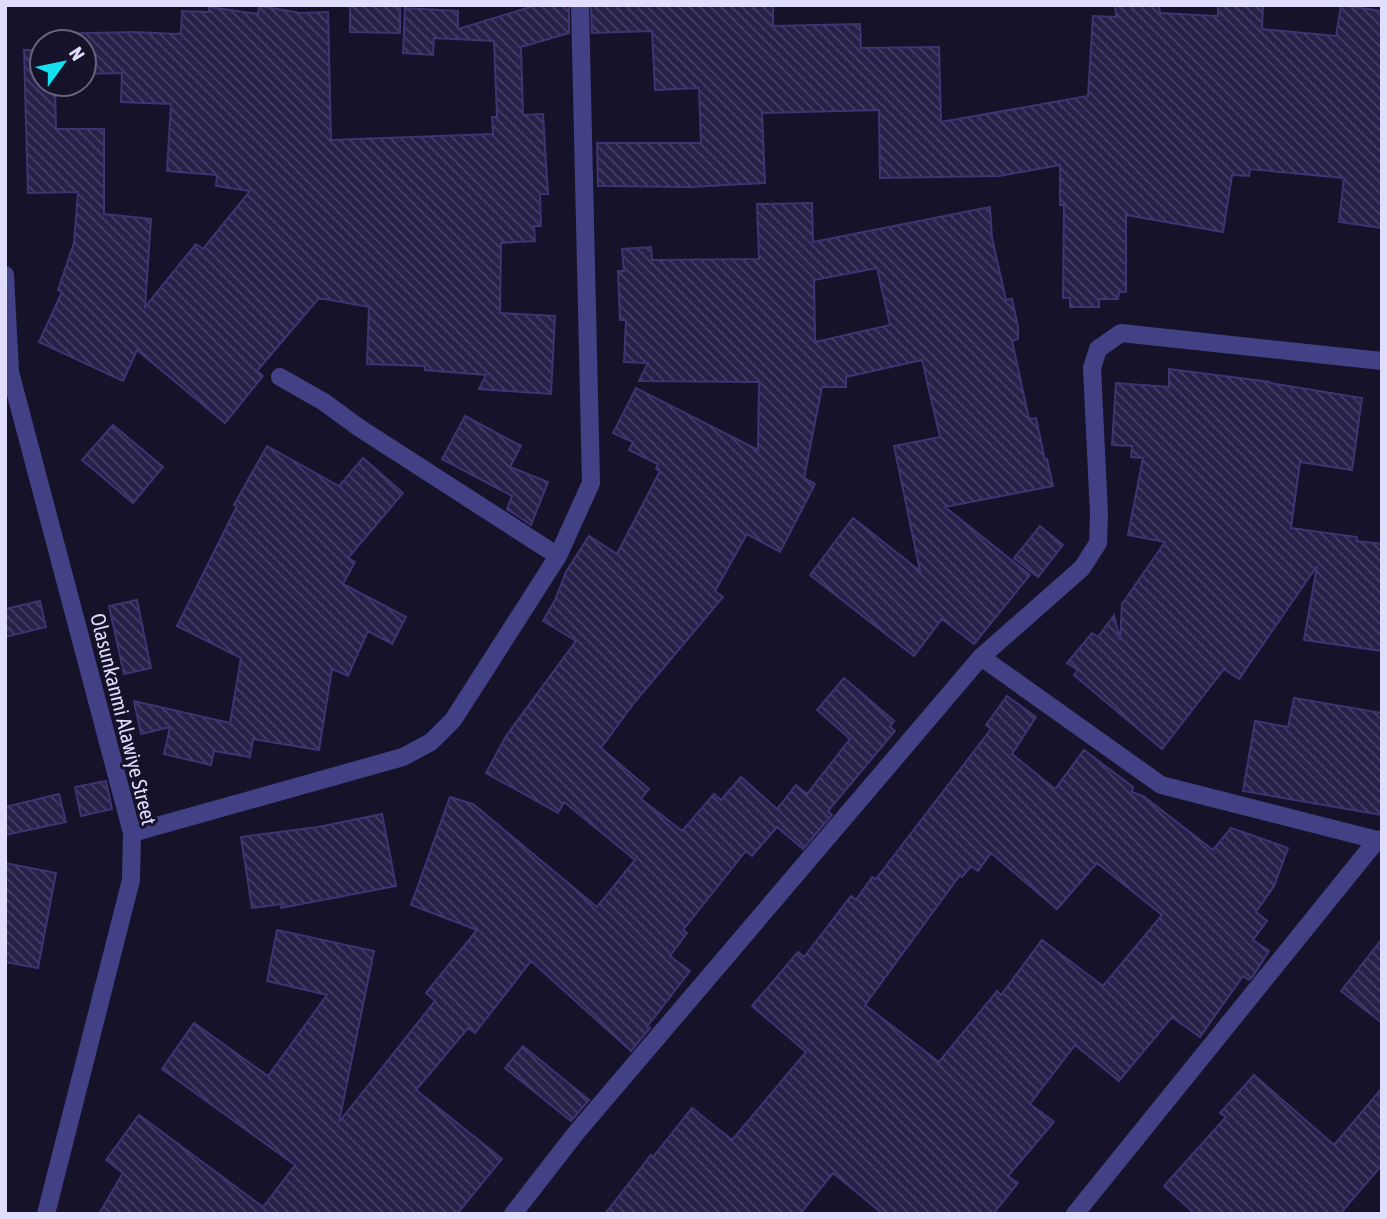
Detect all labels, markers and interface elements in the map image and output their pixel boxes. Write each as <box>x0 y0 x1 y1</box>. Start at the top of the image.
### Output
north arrow <box>28 28 98 98</box>
text: N <box>65 43 90 64</box>
street label: Olasunkanmi Alawiye Street <box>86 611 162 827</box>

